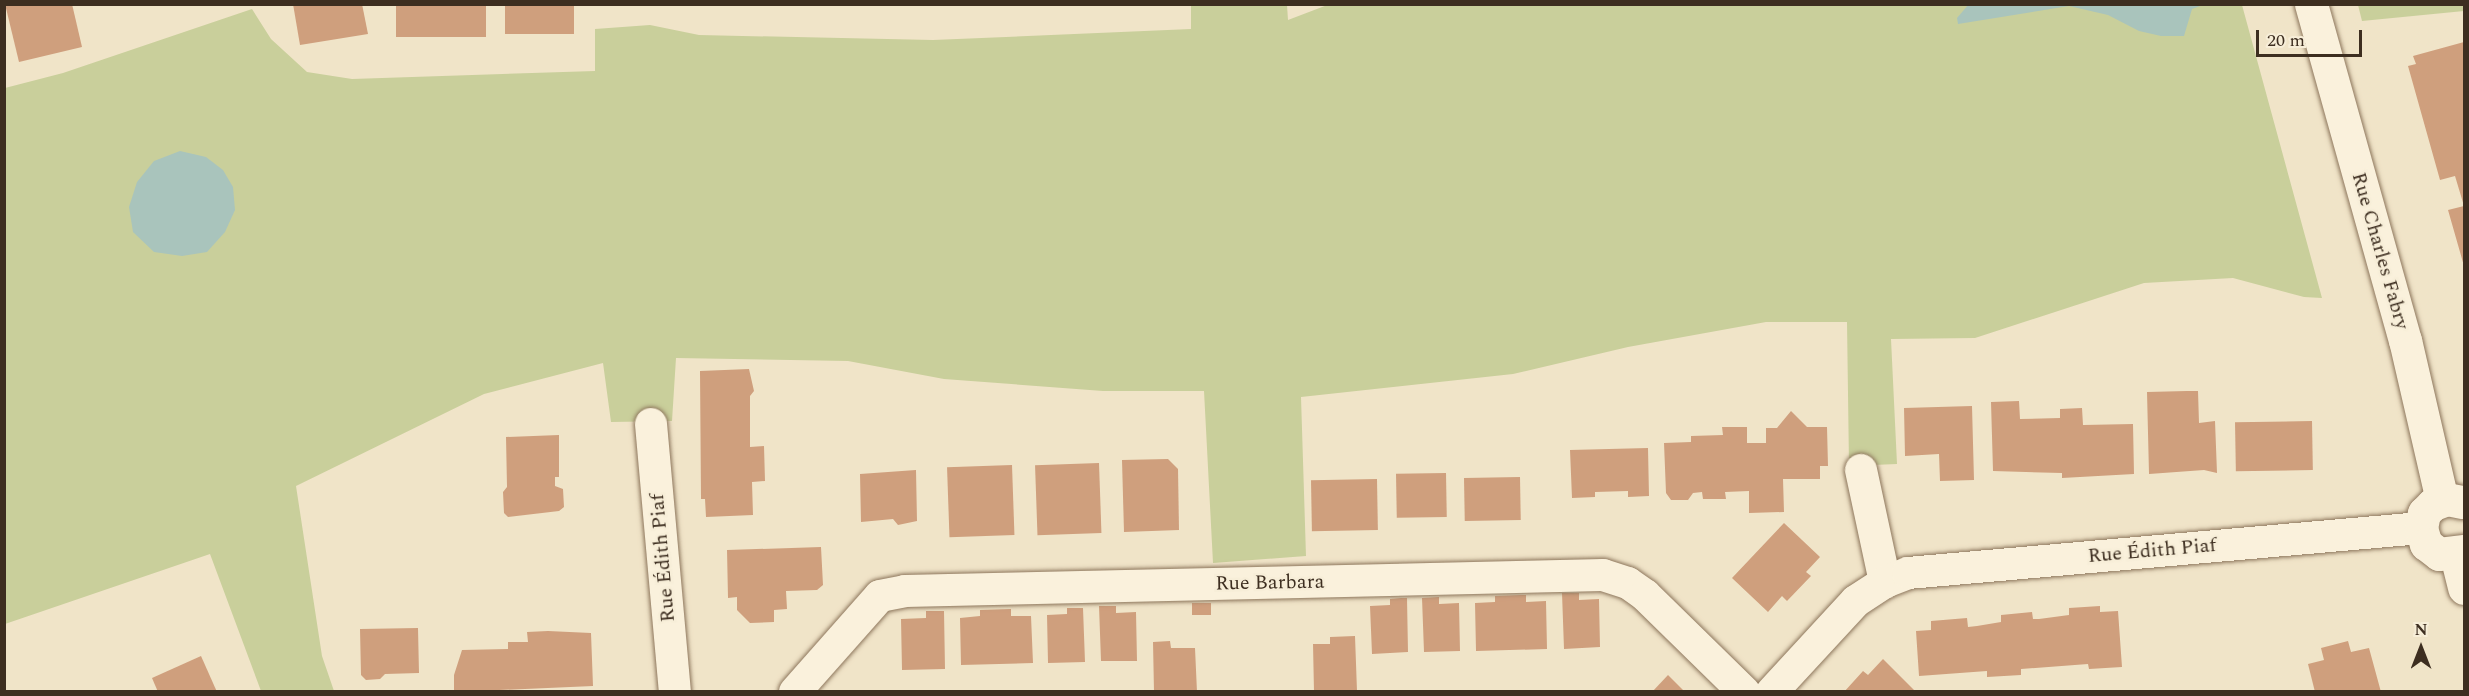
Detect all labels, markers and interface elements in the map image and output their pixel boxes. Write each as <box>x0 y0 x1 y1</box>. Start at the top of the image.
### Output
scale bar <box>2259 18 2366 56</box>
text: 20 m <box>2267 27 2305 54</box>
street label: Rue Charles Fabry <box>2346 170 2414 332</box>
street label: Rue Édith Piaf <box>645 493 681 623</box>
street label: Rue Édith Piaf <box>2087 533 2217 569</box>
street label: Rue Barbara <box>1215 570 1325 596</box>
north arrow <box>2391 618 2451 678</box>
text: N <box>2414 618 2428 642</box>

